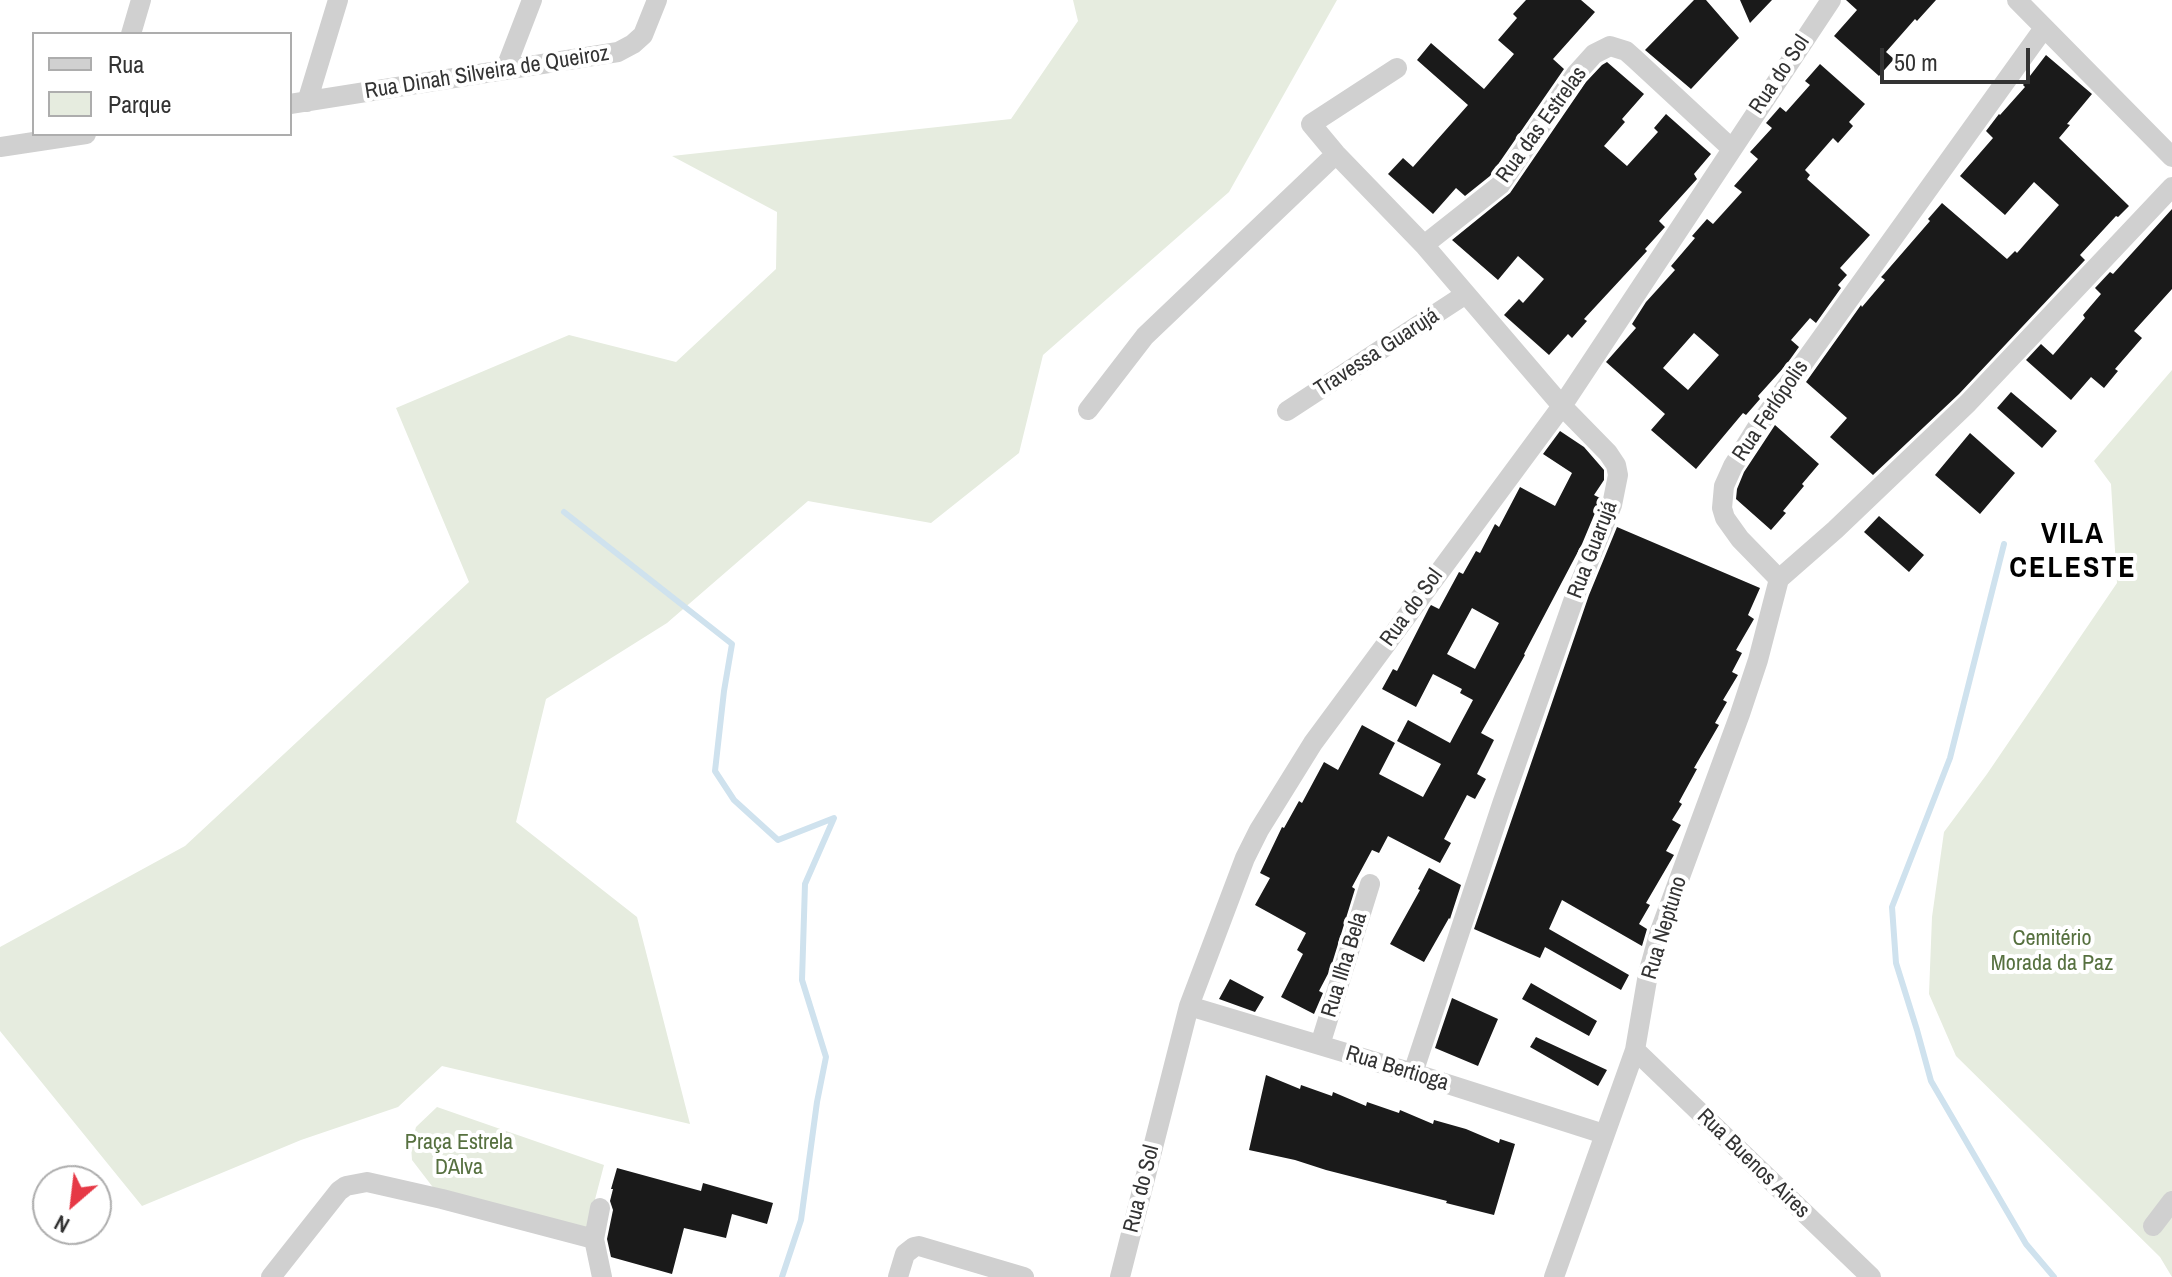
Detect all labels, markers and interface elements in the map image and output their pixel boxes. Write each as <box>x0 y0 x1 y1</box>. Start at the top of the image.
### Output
street label: Rua do Sol <box>1744 31 1816 119</box>
legend <box>32 32 292 136</box>
scale bar <box>1884 32 2034 82</box>
street label: Rua Dinah Silveira de Queiroz <box>363 41 611 105</box>
text: 50 m <box>1894 46 1938 78</box>
text: Rua <box>108 48 144 80</box>
street label: Rua das Estrelas <box>1491 62 1593 188</box>
text: Parque <box>108 88 171 120</box>
street label: Travessa Guarujá <box>1310 303 1444 403</box>
street label: Rua Ferlópolis <box>1728 355 1814 467</box>
street label: Rua Guarujá <box>1562 498 1624 602</box>
district label: VILA CELESTE <box>2009 517 2137 588</box>
street label: Rua do Sol <box>1375 564 1449 652</box>
street label: Rua Neptuno <box>1637 873 1693 983</box>
street label: Rua Ilha Bela <box>1317 909 1373 1021</box>
park label: Cemitério Morada da Paz <box>1991 926 2113 978</box>
street label: Rua Bertioga <box>1342 1041 1452 1097</box>
street label: Rua Buenos Aires <box>1691 1104 1815 1224</box>
park label: Praça Estrela D´Alva <box>405 1130 513 1182</box>
street label: Rua do Sol <box>1118 1143 1166 1235</box>
north arrow <box>32 1165 112 1245</box>
text: N <box>49 1208 74 1241</box>

